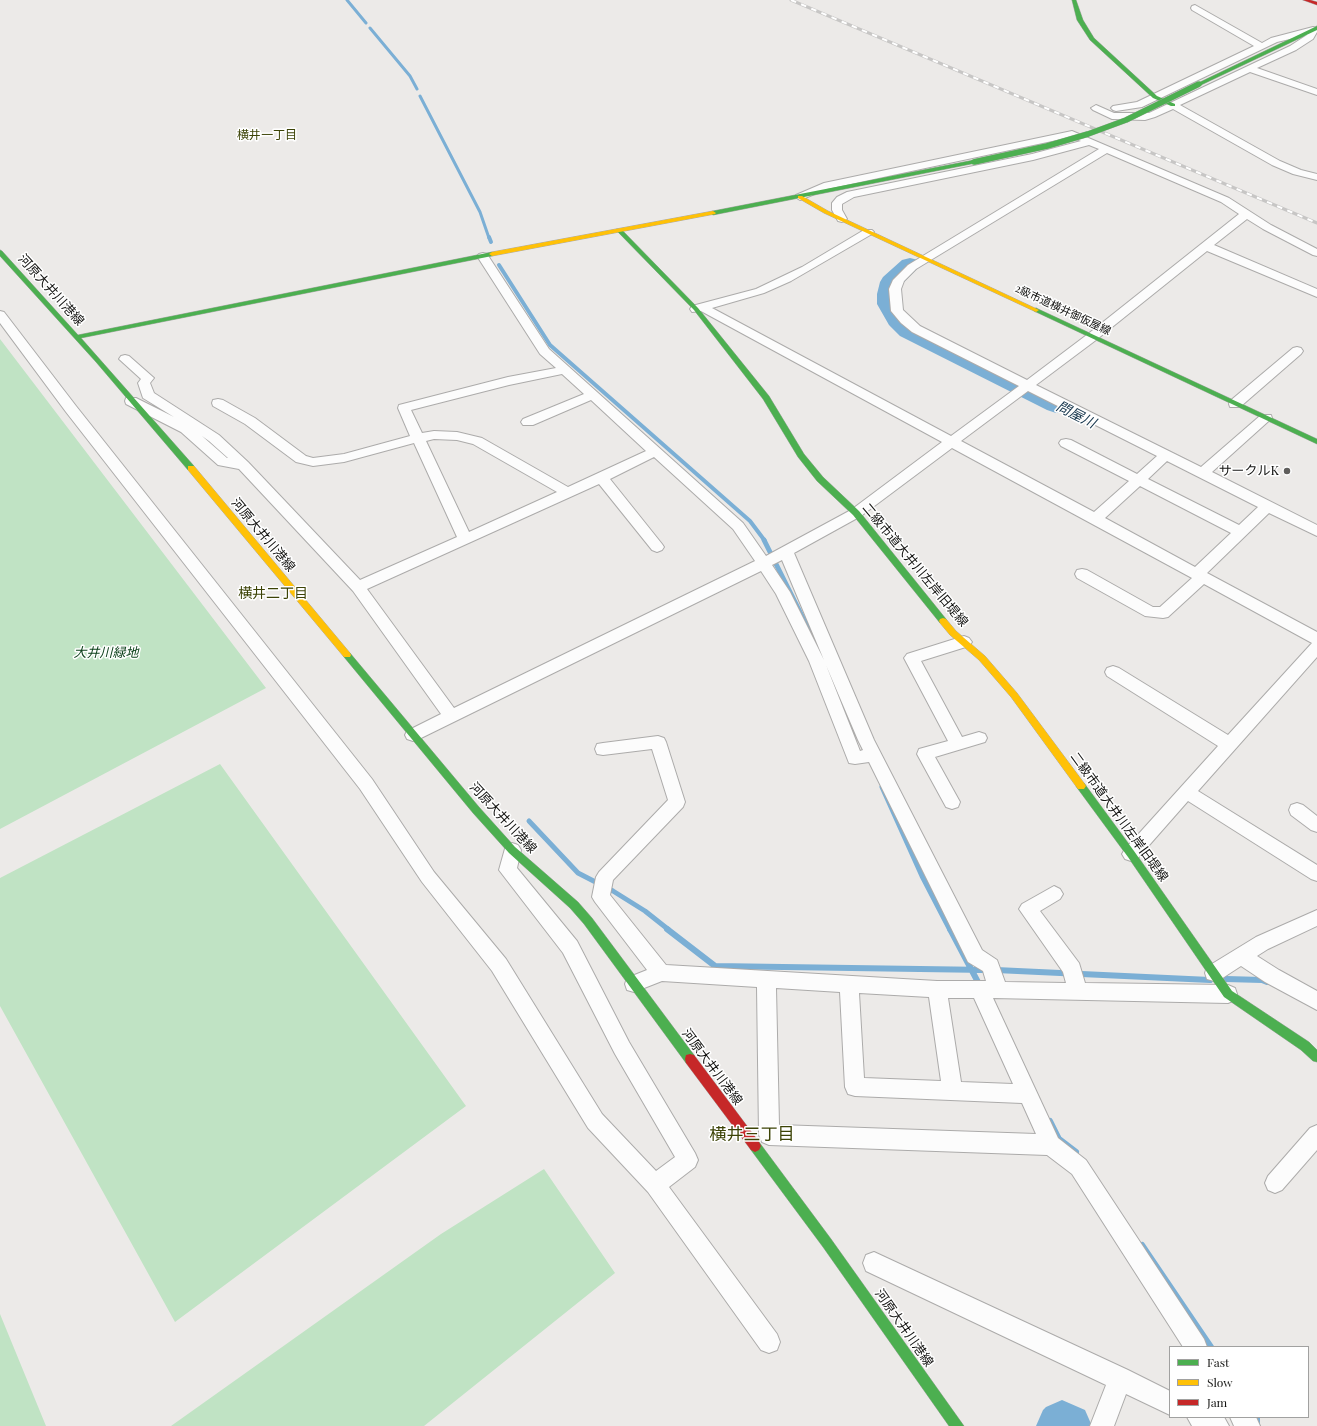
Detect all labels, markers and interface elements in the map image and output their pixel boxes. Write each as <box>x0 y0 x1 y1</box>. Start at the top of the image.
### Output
district label: 横井一丁目 <box>237 128 297 142</box>
street label: 河原大井川港線 <box>15 251 87 329</box>
street label: 2級市道横井御仮屋線 <box>1013 282 1113 338</box>
water label: 問屋川 <box>1053 398 1099 432</box>
place label: サークルK <box>1218 463 1279 479</box>
marker: サークルK <box>1282 466 1292 476</box>
street label: 河原大井川港線 <box>228 495 298 575</box>
street label: 二級市道大井川左岸旧堤線 <box>859 500 971 630</box>
district label: 横井二丁目 <box>238 586 308 602</box>
park label: 大井川緑地 <box>74 645 138 661</box>
street label: 二級市道大井川左岸旧堤線 <box>1067 749 1171 885</box>
street label: 河原大井川港線 <box>466 779 540 857</box>
street label: 河原大井川港線 <box>678 1026 746 1108</box>
district label: 横井三丁目 <box>710 1125 794 1145</box>
street label: 河原大井川港線 <box>872 1286 936 1370</box>
legend <box>1169 1346 1309 1418</box>
text: Fast <box>1207 1354 1229 1370</box>
text: Slow <box>1207 1374 1233 1390</box>
text: Jam <box>1207 1394 1227 1410</box>

